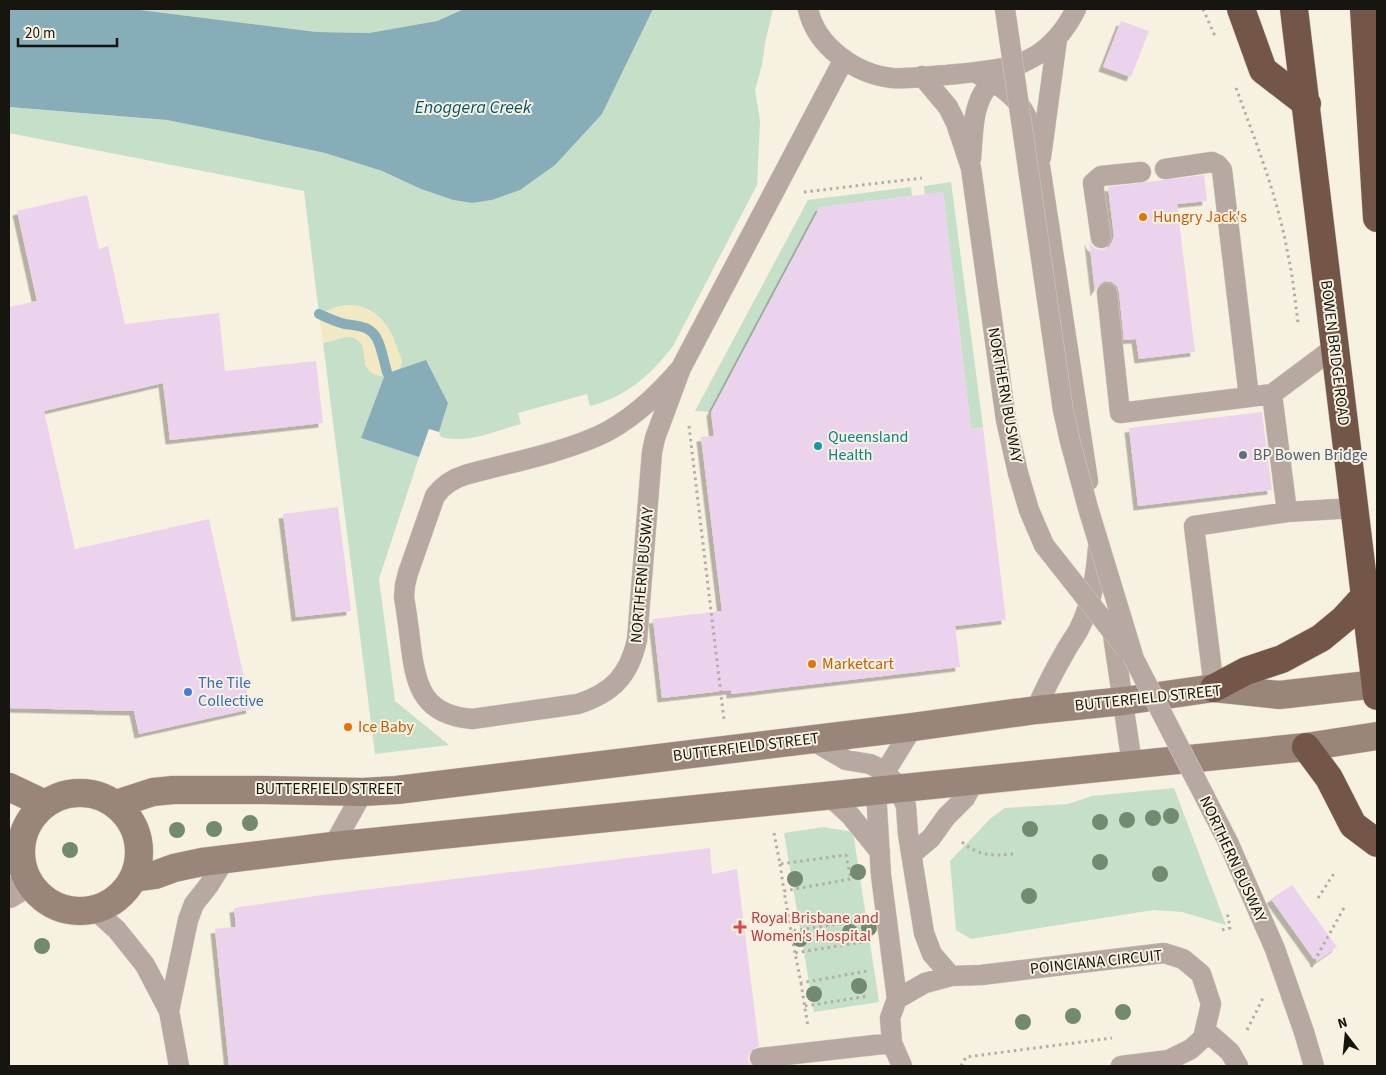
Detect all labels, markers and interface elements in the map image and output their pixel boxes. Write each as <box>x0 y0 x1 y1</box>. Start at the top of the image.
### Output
scale bar <box>18 15 116 47</box>
text: 20 m <box>25 23 55 44</box>
water label: Enoggera Creek <box>415 95 532 120</box>
place label: Hungry Jack's <box>1153 206 1247 228</box>
marker: Hungry Jack's <box>1137 211 1149 223</box>
street label: BOWEN BRIDGE ROAD <box>1315 279 1355 427</box>
street label: NORTHERN BUSWAY <box>982 326 1028 465</box>
place label: Queensland Health <box>828 426 908 466</box>
marker: Queensland Health <box>812 440 824 452</box>
place label: BP Bowen Bridge <box>1253 444 1368 466</box>
marker: BP Bowen Bridge <box>1237 449 1249 461</box>
street label: NORTHERN BUSWAY <box>625 506 659 644</box>
place label: Marketcart <box>822 653 895 675</box>
marker: Marketcart <box>806 658 818 670</box>
place label: The Tile Collective <box>198 672 264 712</box>
street label: BUTTERFIELD STREET <box>1074 679 1223 717</box>
marker: The Tile Collective <box>182 686 194 698</box>
place label: Ice Baby <box>358 716 415 738</box>
marker: Ice Baby <box>342 721 354 733</box>
street label: BUTTERFIELD STREET <box>672 727 821 767</box>
street label: BUTTERFIELD STREET <box>255 778 403 800</box>
street label: NORTHERN BUSWAY <box>1194 792 1272 926</box>
place label: Royal Brisbane and Women’s Hospital <box>751 907 879 947</box>
marker: Royal Brisbane and Women’s Hospital <box>733 920 747 934</box>
street label: POINCIANA CIRCUIT <box>1029 944 1164 980</box>
north arrow <box>1321 1010 1371 1060</box>
text: N <box>1335 1013 1350 1034</box>

